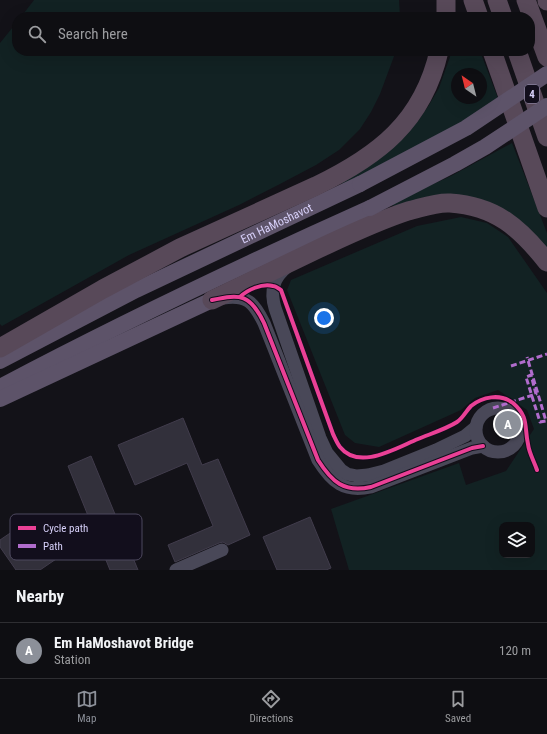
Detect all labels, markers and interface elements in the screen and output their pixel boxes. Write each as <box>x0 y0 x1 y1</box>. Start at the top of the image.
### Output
search box <box>12 12 535 56</box>
icon: search <box>26 23 48 45</box>
text: Search here <box>58 25 128 43</box>
north arrow <box>451 68 487 104</box>
road number: 4 <box>525 85 539 103</box>
street label: Em HaMoshavot <box>239 200 315 246</box>
your location <box>314 308 334 328</box>
pin: A <box>495 409 521 439</box>
legend <box>10 514 142 560</box>
text: Cycle path <box>43 522 88 535</box>
map controls <box>499 522 535 558</box>
button: layers <box>499 522 535 558</box>
text: Path <box>43 540 63 553</box>
text: Nearby <box>16 586 64 606</box>
text: Em HaMoshavot Bridge <box>54 634 194 652</box>
text: A <box>25 643 33 658</box>
text: 120 m <box>499 643 531 658</box>
text: Station <box>54 652 90 667</box>
tab: Map <box>76 688 98 725</box>
tab: Directions <box>249 688 293 725</box>
tab: Saved <box>445 688 471 725</box>

